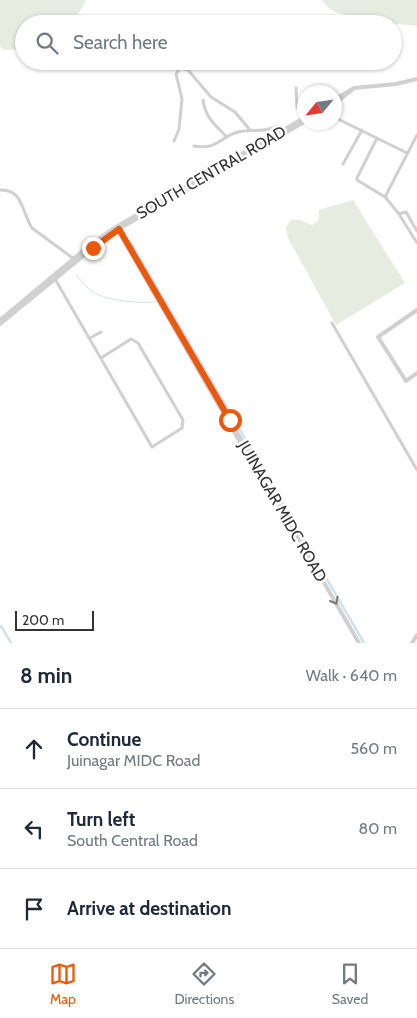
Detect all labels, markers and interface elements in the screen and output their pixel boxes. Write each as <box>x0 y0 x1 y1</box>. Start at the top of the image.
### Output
search box <box>15 15 402 70</box>
icon: search <box>33 29 61 57</box>
text: Search here <box>73 31 167 54</box>
north arrow <box>297 85 342 130</box>
street label: SOUTH CENTRAL ROAD <box>133 122 289 223</box>
route end <box>82 237 105 260</box>
route start <box>219 409 242 432</box>
street label: JUINAGAR MIDC ROAD <box>234 436 331 585</box>
one-way arrow <box>329 596 339 605</box>
scale bar <box>15 608 94 631</box>
text: 200 m <box>22 611 64 629</box>
text: 8 min <box>20 663 72 688</box>
text: Walk · 640 m <box>306 666 397 685</box>
text: Continue <box>67 728 141 751</box>
icon: ahead <box>20 735 48 763</box>
text: 560 m <box>350 739 397 758</box>
text: Juinagar MIDC Road <box>67 751 200 770</box>
text: Turn left <box>67 808 135 831</box>
icon: left <box>20 815 48 843</box>
text: 80 m <box>359 819 397 838</box>
text: South Central Road <box>67 831 198 850</box>
icon: arrive <box>20 895 48 923</box>
text: Arrive at destination <box>67 897 231 920</box>
tab: Map <box>49 960 77 1008</box>
tab: Directions <box>174 960 234 1008</box>
tab: Saved <box>332 960 368 1008</box>

